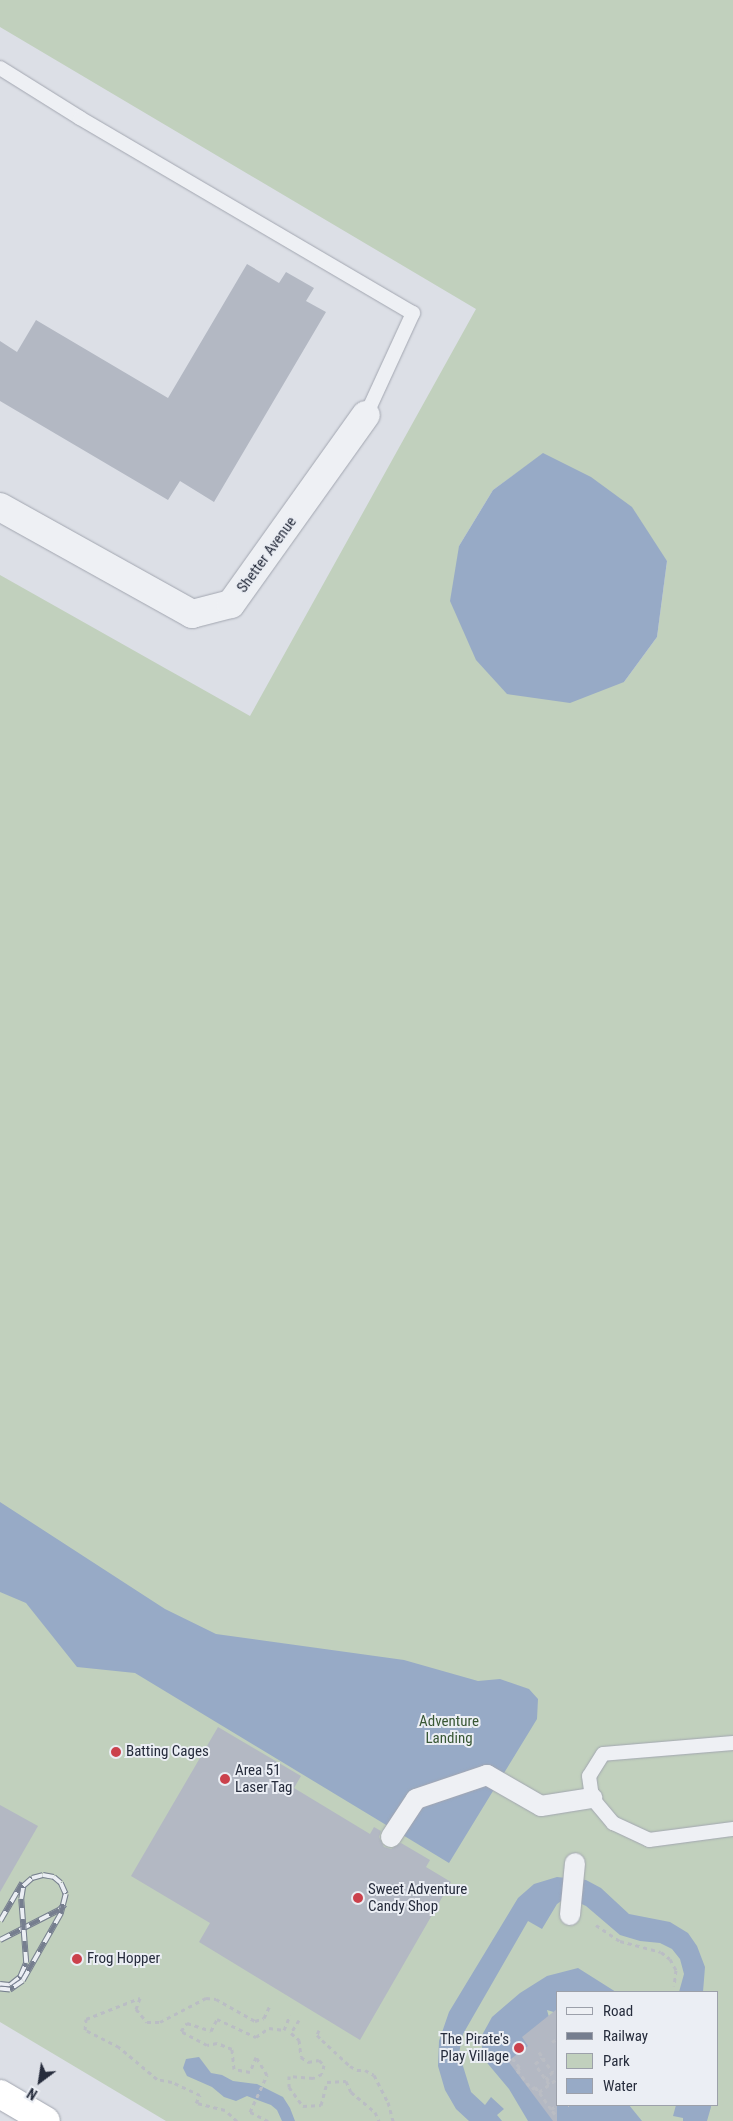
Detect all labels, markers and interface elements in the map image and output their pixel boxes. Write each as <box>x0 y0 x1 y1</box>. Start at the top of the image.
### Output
street label: Shetter Avenue <box>234 514 300 596</box>
park label: Adventure Landing <box>419 1712 479 1747</box>
place label: Batting Cages <box>126 1743 209 1761</box>
marker: Batting Cages <box>110 1746 122 1758</box>
place label: Area 51 Laser Tag <box>235 1761 293 1796</box>
marker: Area 51 Laser Tag <box>219 1773 231 1785</box>
place label: Sweet Adventure Candy Shop <box>368 1880 467 1915</box>
marker: Sweet Adventure Candy Shop <box>352 1892 364 1904</box>
place label: Frog Hopper <box>87 1950 160 1968</box>
marker: Frog Hopper <box>71 1953 83 1965</box>
legend <box>556 1991 718 2106</box>
text: Road <box>603 2002 633 2020</box>
text: Railway <box>603 2027 648 2045</box>
place label: The Pirate's Play Village <box>440 2030 509 2065</box>
marker: The Pirate's Play Village <box>513 2042 525 2054</box>
text: Park <box>603 2052 630 2070</box>
north arrow <box>15 2056 65 2106</box>
text: Water <box>603 2077 637 2095</box>
text: N <box>24 2085 40 2103</box>

